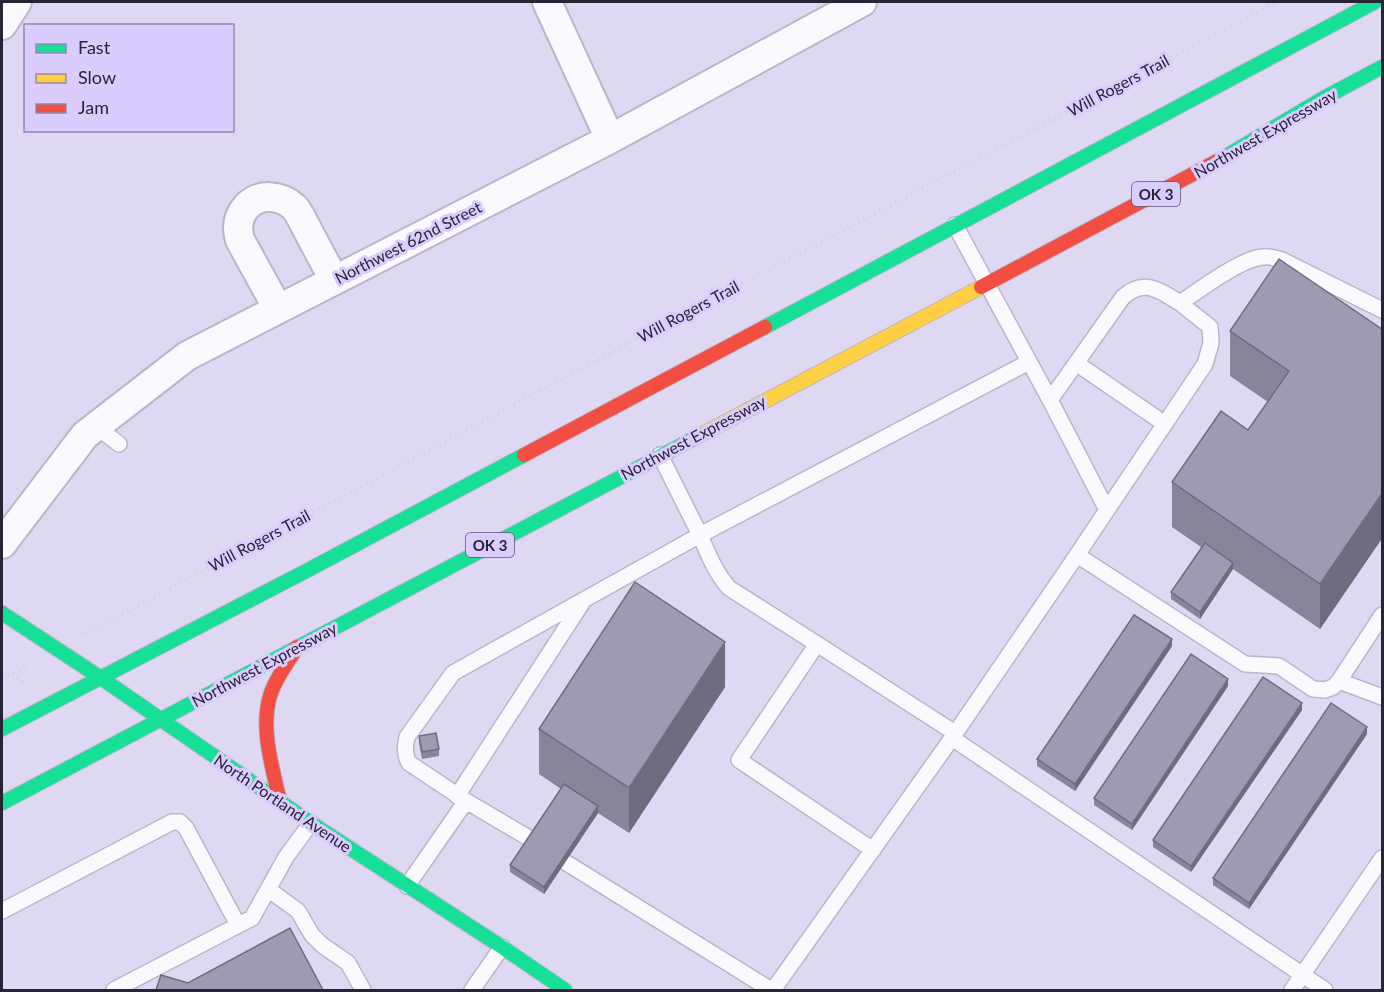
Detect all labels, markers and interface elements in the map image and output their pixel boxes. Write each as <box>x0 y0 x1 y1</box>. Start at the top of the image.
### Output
legend <box>24 24 234 132</box>
text: Fast <box>78 36 111 58</box>
street label: Will Rogers Trail <box>1064 50 1172 120</box>
text: Slow <box>78 66 116 88</box>
street label: Northwest Expressway <box>1190 84 1340 182</box>
text: Jam <box>78 96 109 118</box>
road number: OK 3 <box>1132 182 1180 206</box>
street label: Northwest 62nd Street <box>332 197 485 287</box>
street label: Will Rogers Trail <box>634 276 742 346</box>
street label: Northwest Expressway <box>617 390 769 483</box>
street label: Will Rogers Trail <box>205 505 313 575</box>
road number: OK 3 <box>466 533 514 557</box>
street label: Northwest Expressway <box>188 617 340 710</box>
street label: North Portland Avenue <box>211 750 355 856</box>

